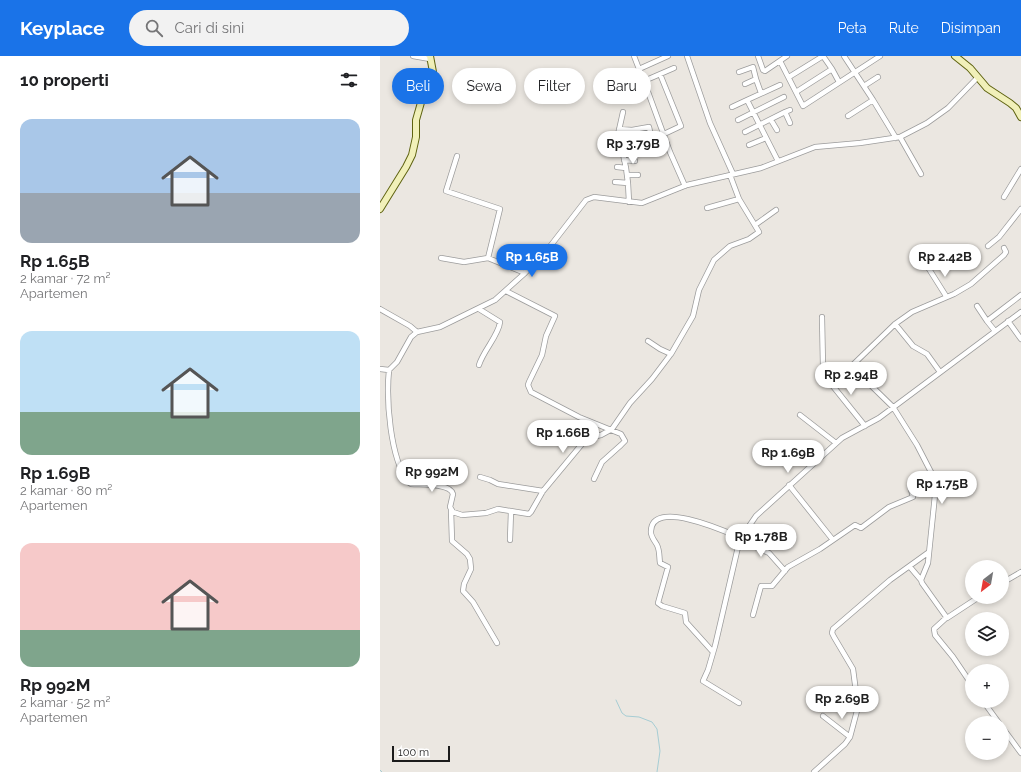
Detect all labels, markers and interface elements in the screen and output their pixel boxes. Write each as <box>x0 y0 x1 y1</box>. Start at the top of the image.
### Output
search box <box>129 10 409 46</box>
text: Keyplace <box>20 17 105 39</box>
icon: search <box>143 17 165 39</box>
text: Cari di sini <box>175 19 244 37</box>
text: Peta <box>838 20 867 36</box>
text: Rute <box>889 20 919 36</box>
text: Disimpan <box>941 20 1001 36</box>
chip: Beli <box>392 68 444 104</box>
chip: Sewa <box>452 68 516 104</box>
chip: Filter <box>524 68 585 104</box>
chip: Baru <box>593 68 651 104</box>
icon: filters <box>338 69 360 91</box>
text: 10 properti <box>20 70 109 90</box>
pin: Rp 3.79B <box>592 131 674 165</box>
text: Rp 3.79B <box>606 136 660 151</box>
icon: home <box>154 145 226 217</box>
pin: Rp 1.65B <box>491 244 573 278</box>
pin: Rp 2.42B <box>904 244 986 278</box>
text: Rp 1.65B <box>505 249 559 264</box>
text: Rp 2.42B <box>918 249 972 264</box>
text: Rp 1.65B <box>20 251 90 271</box>
text: 2 kamar · 72 m² <box>20 271 110 286</box>
text: Apartemen <box>20 286 88 301</box>
icon: home <box>154 357 226 429</box>
pin: Rp 2.94B <box>810 362 892 396</box>
text: Rp 2.94B <box>824 367 878 382</box>
pin: Rp 1.66B <box>522 420 604 454</box>
text: Rp 1.66B <box>536 425 590 440</box>
pin: Rp 1.69B <box>747 440 829 474</box>
text: Rp 1.69B <box>761 445 815 460</box>
pin: Rp 992M <box>395 459 469 493</box>
text: Rp 1.69B <box>20 463 90 483</box>
text: Rp 992M <box>405 464 459 479</box>
pin: Rp 1.75B <box>901 471 983 505</box>
text: Rp 1.75B <box>916 476 968 491</box>
text: 2 kamar · 80 m² <box>20 483 112 498</box>
text: Apartemen <box>20 498 88 513</box>
pin: Rp 1.78B <box>720 524 802 558</box>
text: Rp 1.78B <box>734 529 788 544</box>
north arrow <box>965 560 1009 604</box>
map controls <box>965 560 1009 760</box>
icon: home <box>154 569 226 641</box>
button: layers <box>965 612 1009 656</box>
button: + <box>965 664 1009 708</box>
text: Rp 992M <box>20 675 90 695</box>
pin: Rp 2.69B <box>801 686 883 720</box>
text: Rp 2.69B <box>815 691 869 706</box>
text: 2 kamar · 52 m² <box>20 695 111 710</box>
text: Apartemen <box>20 710 88 725</box>
button: − <box>965 716 1009 760</box>
scale bar <box>392 744 450 763</box>
text: 100 m <box>398 746 429 759</box>

